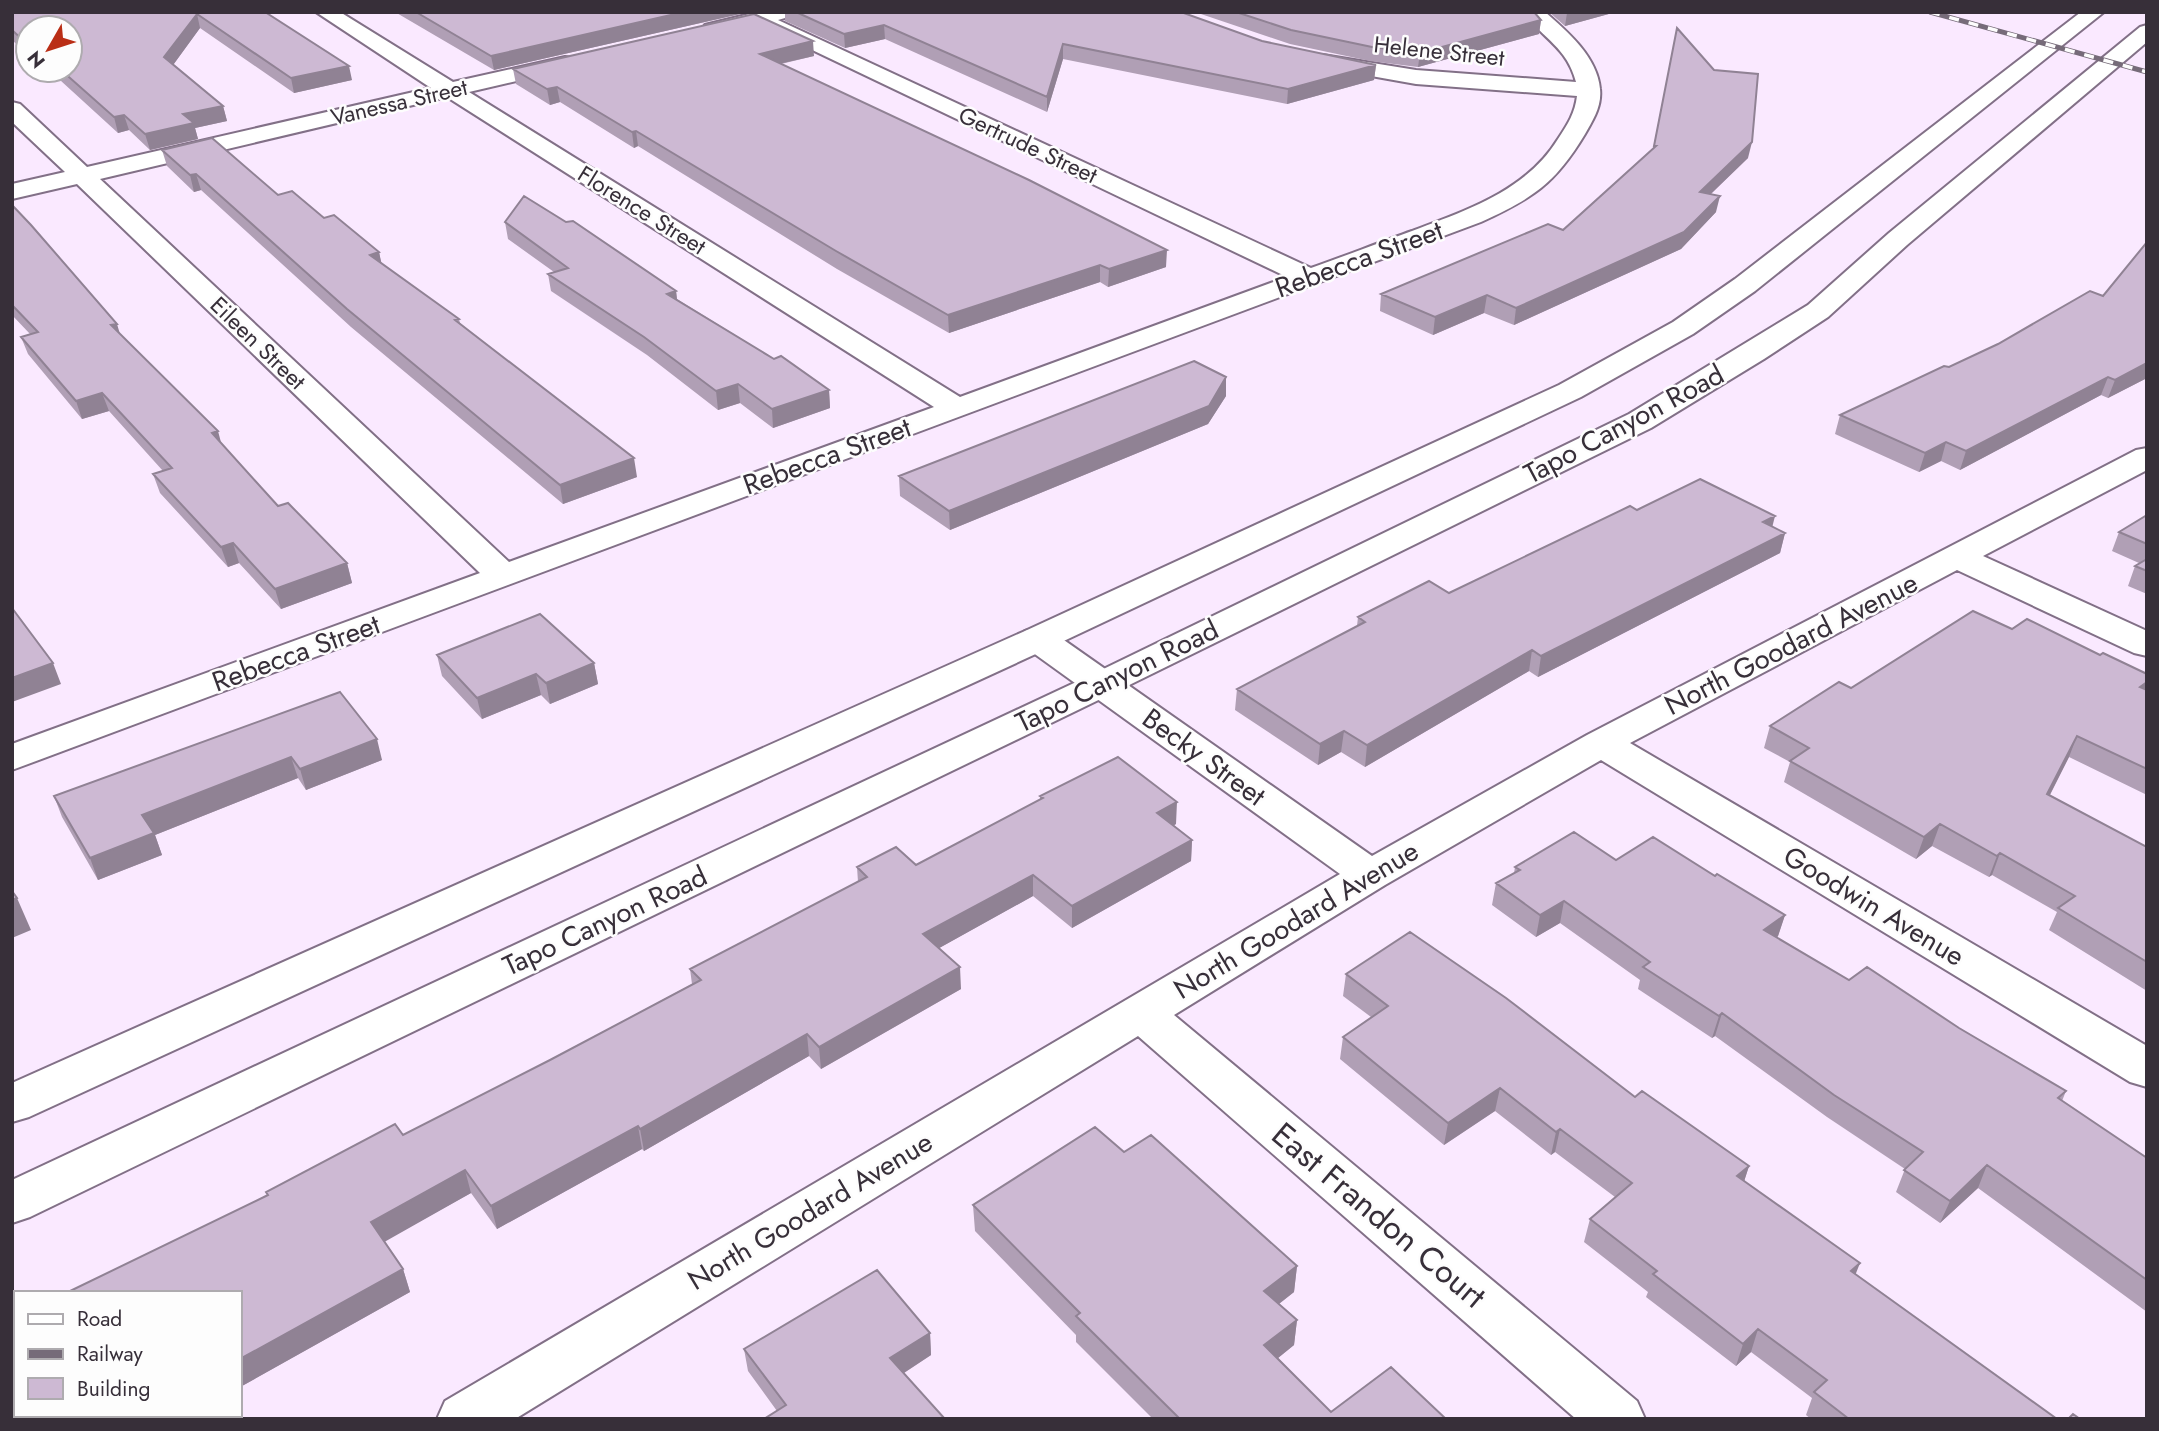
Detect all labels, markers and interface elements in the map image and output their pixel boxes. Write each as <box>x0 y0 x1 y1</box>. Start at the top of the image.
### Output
north arrow <box>14 14 84 84</box>
street label: Helene Street <box>1372 27 1506 75</box>
text: N <box>21 45 51 74</box>
street label: Vanessa Street <box>327 70 471 134</box>
street label: Gertrude Street <box>953 98 1103 192</box>
street label: Florence Street <box>571 157 713 263</box>
street label: Rebecca Street <box>1269 210 1449 308</box>
street label: Eileen Street <box>203 289 314 398</box>
street label: Tapo Canyon Road <box>1517 354 1731 494</box>
street label: Rebecca Street <box>737 407 917 505</box>
street label: North Goodard Avenue <box>1657 562 1925 726</box>
street label: Rebecca Street <box>206 604 386 702</box>
street label: Tapo Canyon Road <box>1009 609 1225 743</box>
street label: Becky Street <box>1134 698 1274 816</box>
street label: North Goodard Avenue <box>1166 830 1426 1010</box>
street label: Goodwin Avenue <box>1776 836 1972 976</box>
street label: Tapo Canyon Road <box>496 856 714 986</box>
street label: East Frandon Court <box>1262 1111 1496 1319</box>
street label: North Goodard Avenue <box>680 1121 940 1301</box>
legend <box>14 1291 242 1417</box>
text: Road <box>77 1304 122 1334</box>
text: Railway <box>77 1339 143 1369</box>
text: Building <box>77 1374 150 1404</box>

